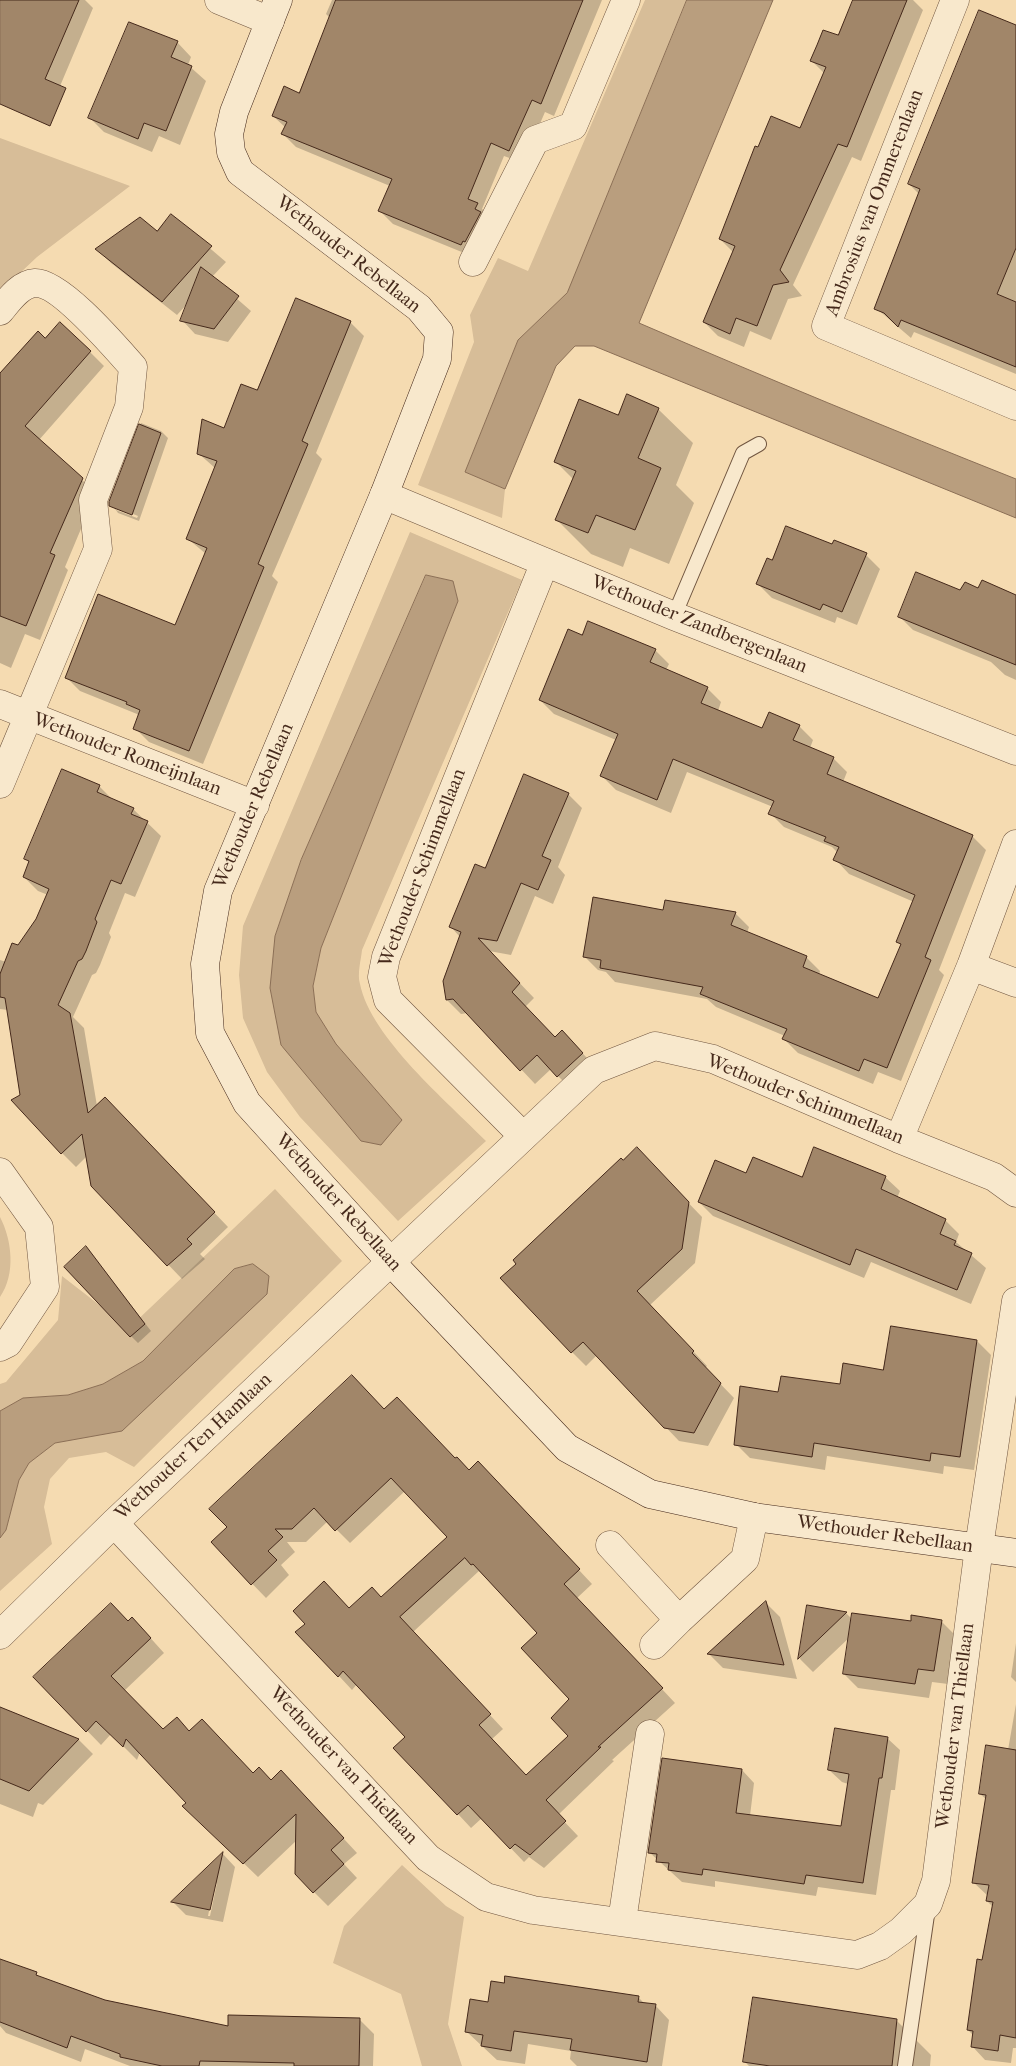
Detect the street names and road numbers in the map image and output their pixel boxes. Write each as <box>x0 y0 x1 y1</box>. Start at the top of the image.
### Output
street label: Ambrosius van Ommerenlaan <box>821 86 929 320</box>
street label: Wethouder Rebellaan <box>271 191 425 319</box>
street label: Wethouder Zandbergenlaan <box>588 571 810 679</box>
street label: Wethouder Romeijnlaan <box>30 709 224 801</box>
street label: Wethouder Rebellaan <box>209 720 299 892</box>
street label: Wethouder Schimmellaan <box>375 766 471 970</box>
street label: Wethouder Schimmellaan <box>703 1050 907 1150</box>
street label: Wethouder Rebellaan <box>270 1129 406 1277</box>
street label: Wethouder Ten Hamlaan <box>111 1369 277 1525</box>
street label: Wethouder Rebellaan <box>796 1511 974 1559</box>
street label: Wethouder van Thiellaan <box>932 1622 980 1830</box>
street label: Wethouder van Thiellaan <box>264 1682 422 1850</box>

